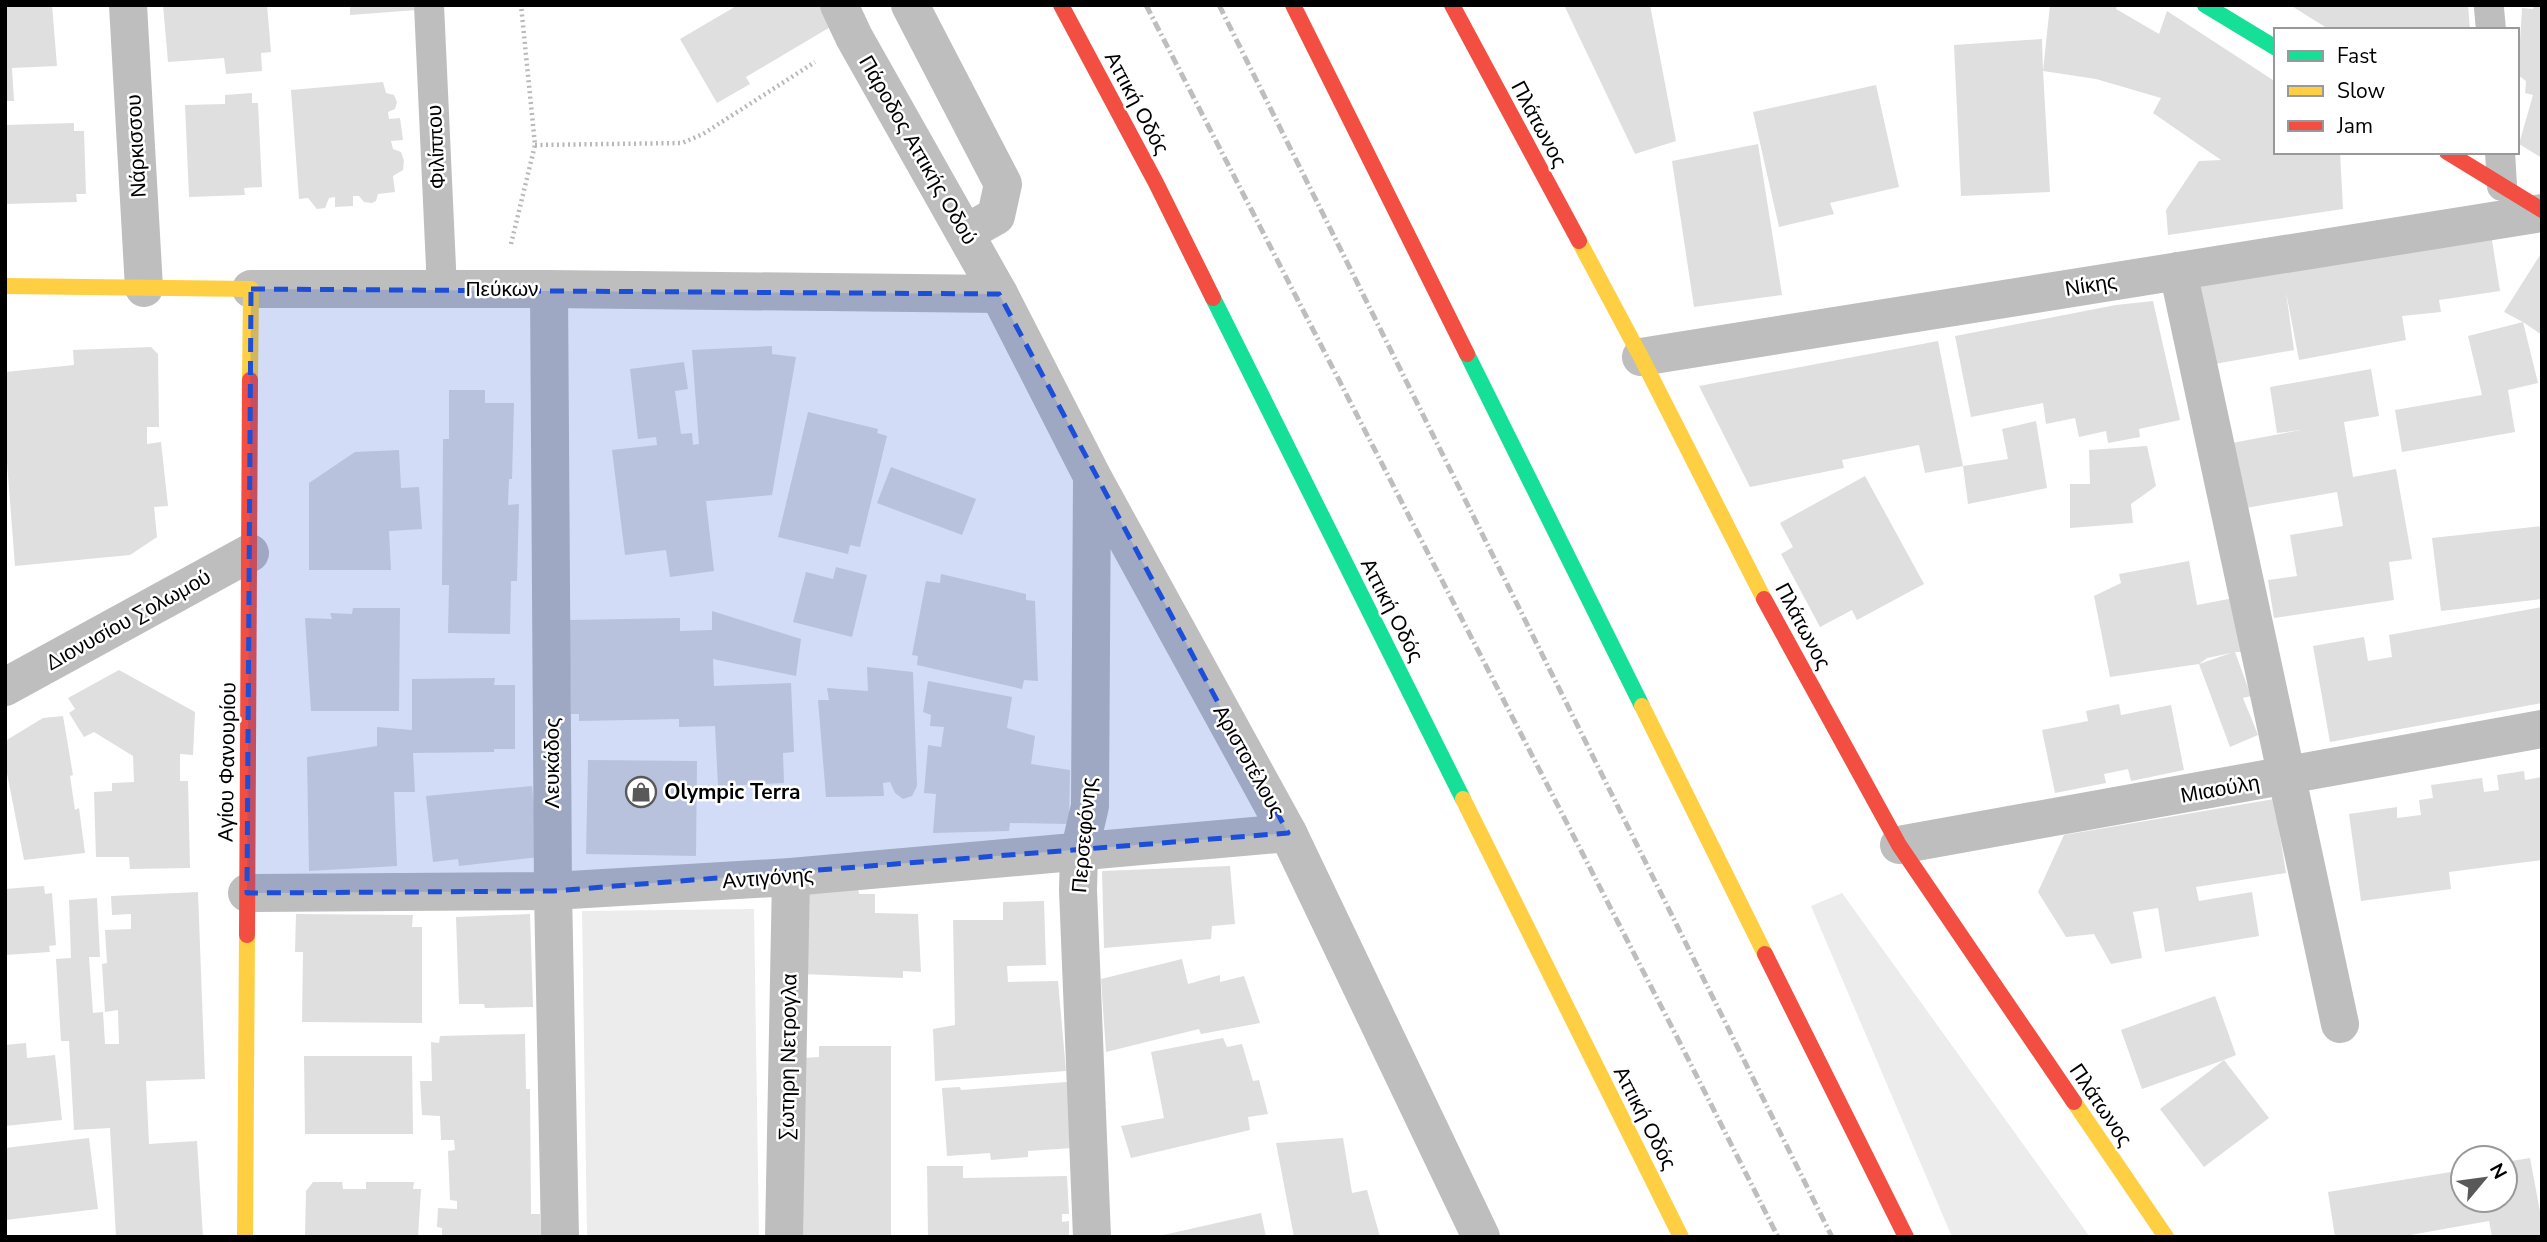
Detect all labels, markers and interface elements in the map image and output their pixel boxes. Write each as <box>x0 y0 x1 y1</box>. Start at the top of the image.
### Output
legend <box>2274 28 2519 154</box>
text: Fast <box>2337 42 2377 70</box>
street label: Αττική Οδός <box>1098 47 1176 159</box>
street label: Πάροδος Αττικής Οδού <box>852 50 984 250</box>
street label: Πλάτωνος <box>1505 76 1573 172</box>
text: Slow <box>2337 77 2386 105</box>
street label: Νάρκισσου <box>119 94 153 198</box>
street label: Φιλίππου <box>420 104 452 190</box>
text: Jam <box>2336 112 2373 140</box>
street label: Νίκης <box>2063 267 2119 303</box>
street label: Πεύκων <box>465 275 539 303</box>
street label: Αττική Οδός <box>1354 553 1430 667</box>
street label: Διονυσίου Σολωμού <box>40 563 216 677</box>
street label: Πλάτωνος <box>1769 578 1837 674</box>
street label: Αγίου Φανουρίου <box>212 682 242 842</box>
street label: Αριστοτέλους <box>1207 700 1291 822</box>
street label: Λευκάδος <box>538 718 566 808</box>
street label: Μιαούλη <box>2178 768 2262 810</box>
shop icon: Olympic Terra <box>624 775 658 809</box>
street label: Περσεφόνης <box>1065 776 1103 894</box>
place label: Olympic Terra <box>664 778 801 806</box>
street label: Αντιγόνης <box>721 861 815 895</box>
street label: Σωτηρη Νετρογλα <box>773 973 803 1141</box>
street label: Πλάτωνος <box>2063 1058 2139 1152</box>
street label: Αττική Οδός <box>1607 1061 1683 1175</box>
north arrow <box>2449 1144 2519 1214</box>
text: N <box>2483 1159 2513 1184</box>

